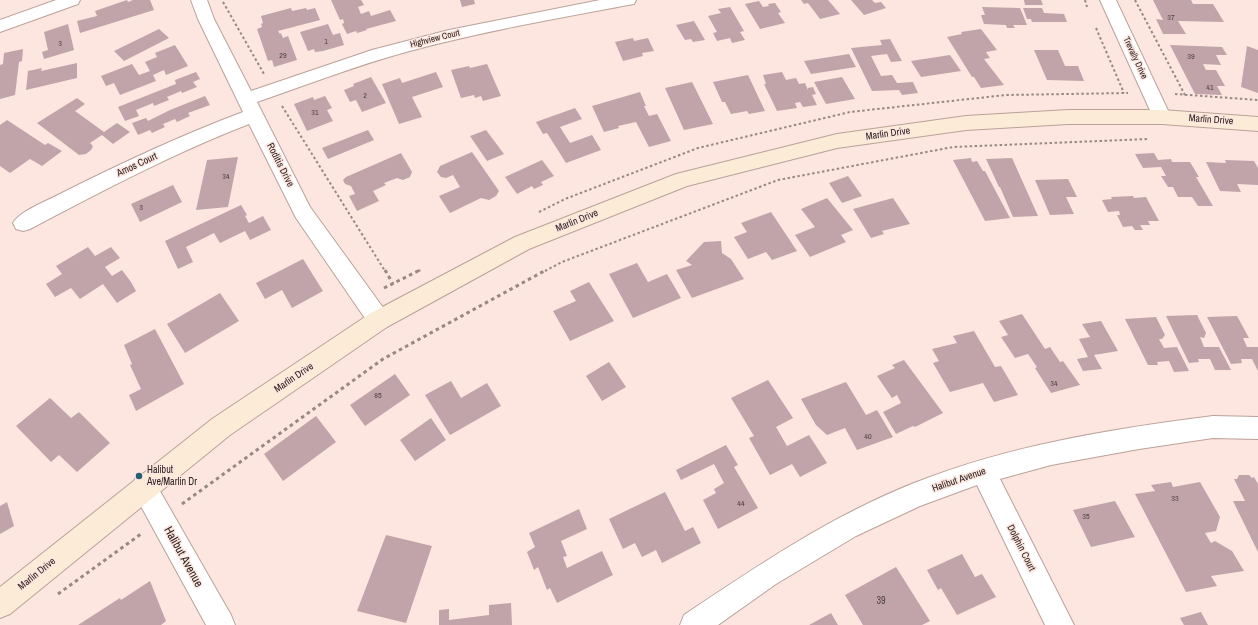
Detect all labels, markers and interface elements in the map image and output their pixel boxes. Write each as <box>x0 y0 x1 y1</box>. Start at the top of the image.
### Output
house number: 37 <box>1167 13 1175 23</box>
street label: Highview Court <box>409 28 461 50</box>
street label: Trevally Drive <box>1121 35 1149 81</box>
house number: 1 <box>324 37 328 47</box>
house number: 3 <box>58 39 62 49</box>
house number: 29 <box>279 51 287 61</box>
house number: 39 <box>1187 52 1195 62</box>
house number: 41 <box>1206 83 1214 93</box>
house number: 2 <box>363 91 367 101</box>
house number: 31 <box>311 108 319 118</box>
street label: Marlin Drive <box>1188 112 1234 128</box>
street label: Marlin Drive <box>865 125 911 143</box>
street label: Roditis Drive <box>264 141 296 189</box>
street label: Amos Court <box>115 150 159 180</box>
house number: 34 <box>222 172 230 182</box>
house number: 3 <box>139 203 143 213</box>
street label: Marlin Drive <box>554 207 600 235</box>
street label: Marlin Drive <box>272 361 316 395</box>
house number: 34 <box>1050 379 1058 389</box>
house number: 85 <box>374 391 382 401</box>
house number: 40 <box>864 432 872 442</box>
place label: Halibut Ave/Marlin Dr <box>147 464 197 488</box>
street label: Halibut Avenue <box>931 465 987 495</box>
marker: Halibut Ave/Marlin Dr <box>134 471 144 481</box>
house number: 33 <box>1171 494 1179 504</box>
house number: 44 <box>737 499 745 509</box>
house number: 35 <box>1082 512 1090 522</box>
street label: Dolphin Court <box>1004 523 1038 573</box>
street label: Halibut Avenue <box>160 524 206 590</box>
street label: Marlin Drive <box>16 555 58 593</box>
house number: 39 <box>876 595 886 607</box>

